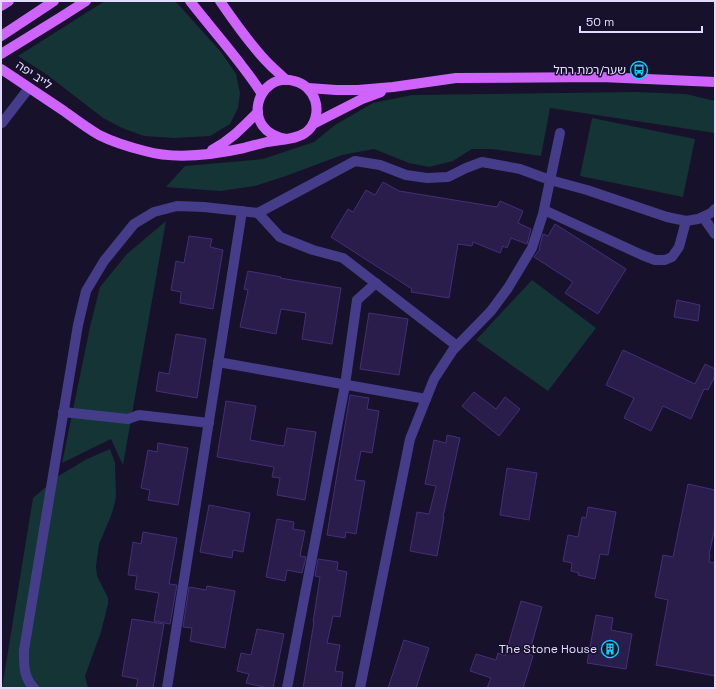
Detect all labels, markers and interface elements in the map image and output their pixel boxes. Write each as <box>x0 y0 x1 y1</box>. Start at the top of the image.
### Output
scale bar <box>580 8 702 34</box>
text: 50 m <box>586 14 614 30</box>
street label: לייב יפה <box>13 57 55 93</box>
bus stop icon: שער/רמת רחל <box>629 60 649 80</box>
place label: שער/רמת רחל <box>554 62 626 78</box>
building icon: The Stone House <box>600 639 620 659</box>
place label: The Stone House <box>499 641 597 657</box>

